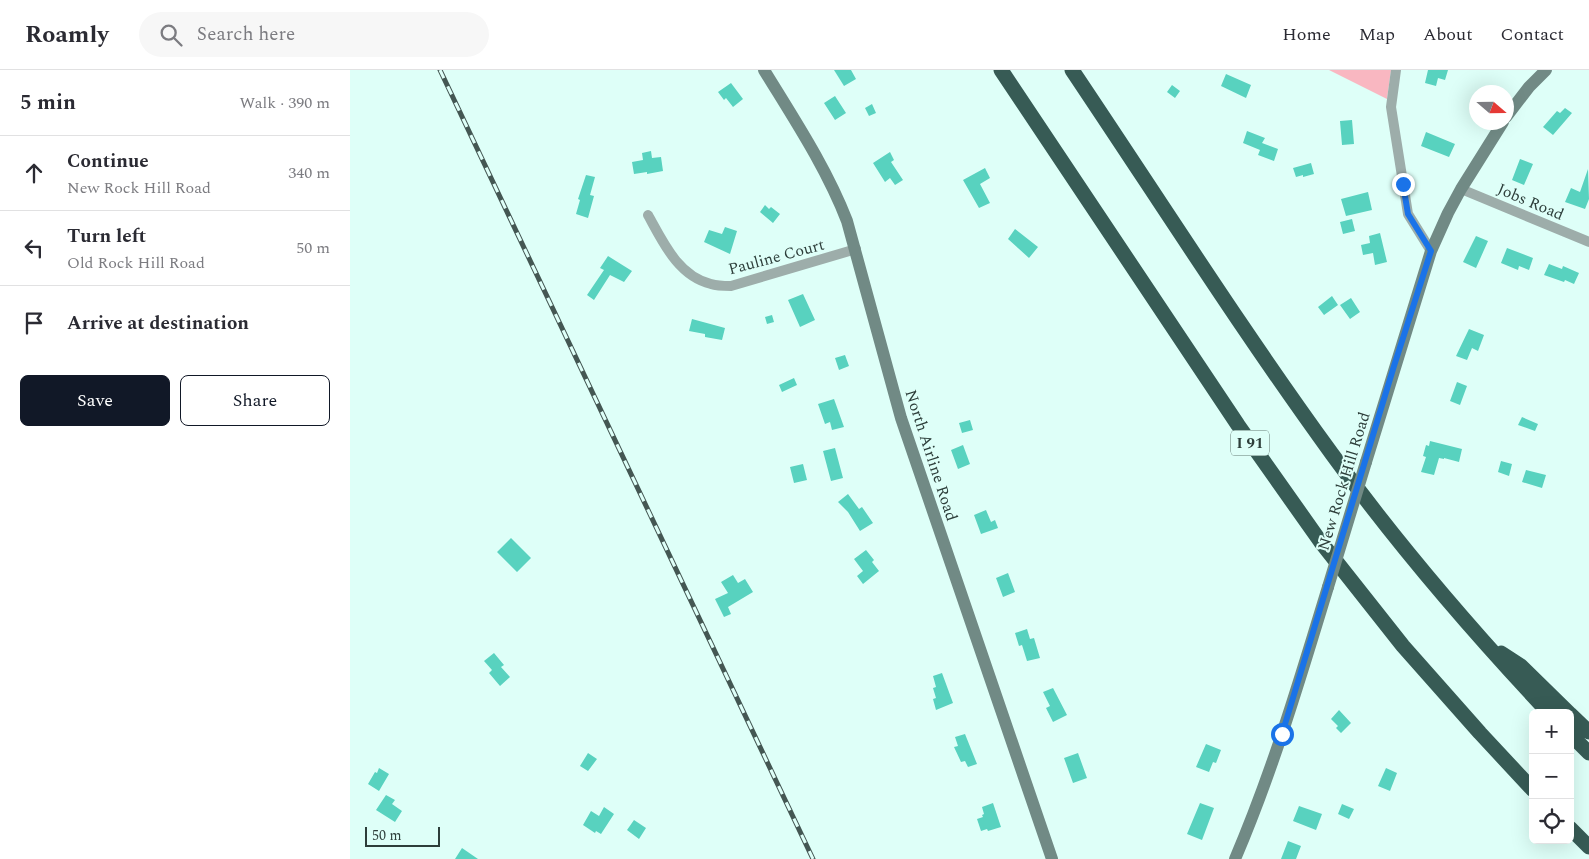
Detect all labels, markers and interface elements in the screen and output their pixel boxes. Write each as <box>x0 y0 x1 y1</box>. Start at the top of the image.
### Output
search box <box>139 12 489 57</box>
text: Roamly <box>25 17 109 53</box>
text: Search here <box>197 20 295 49</box>
icon: search <box>157 21 185 49</box>
text: Home <box>1282 21 1331 48</box>
text: Map <box>1359 21 1395 48</box>
text: About <box>1423 21 1473 48</box>
text: Contact <box>1501 21 1564 48</box>
north arrow <box>1469 85 1514 130</box>
text: 5 min <box>20 87 76 119</box>
text: Walk · 390 m <box>239 91 330 115</box>
text: Continue <box>67 147 149 176</box>
icon: ahead <box>20 159 48 187</box>
text: 340 m <box>288 161 330 185</box>
route end <box>1392 173 1415 196</box>
text: New Rock Hill Road <box>67 176 211 200</box>
street label: Jobs Road <box>1494 177 1568 227</box>
text: Turn left <box>67 222 146 251</box>
street label: Pauline Court <box>725 233 827 281</box>
icon: left <box>20 234 48 262</box>
text: 50 m <box>296 236 330 260</box>
text: Old Rock Hill Road <box>67 251 205 275</box>
icon: arrive <box>20 309 48 337</box>
text: Arrive at destination <box>67 309 249 338</box>
button: Save <box>20 375 170 426</box>
button: Share <box>180 375 330 426</box>
street label: North Airline Road <box>898 386 964 524</box>
street label: New Rock Hill Road <box>1311 409 1376 554</box>
road number: I 91 <box>1231 430 1269 456</box>
map controls <box>1529 709 1574 844</box>
button: + <box>1529 709 1574 754</box>
route start <box>1271 723 1294 746</box>
button: − <box>1529 754 1574 799</box>
button: locate <box>1529 799 1574 844</box>
scale bar <box>365 824 440 847</box>
text: 50 m <box>372 825 402 846</box>

